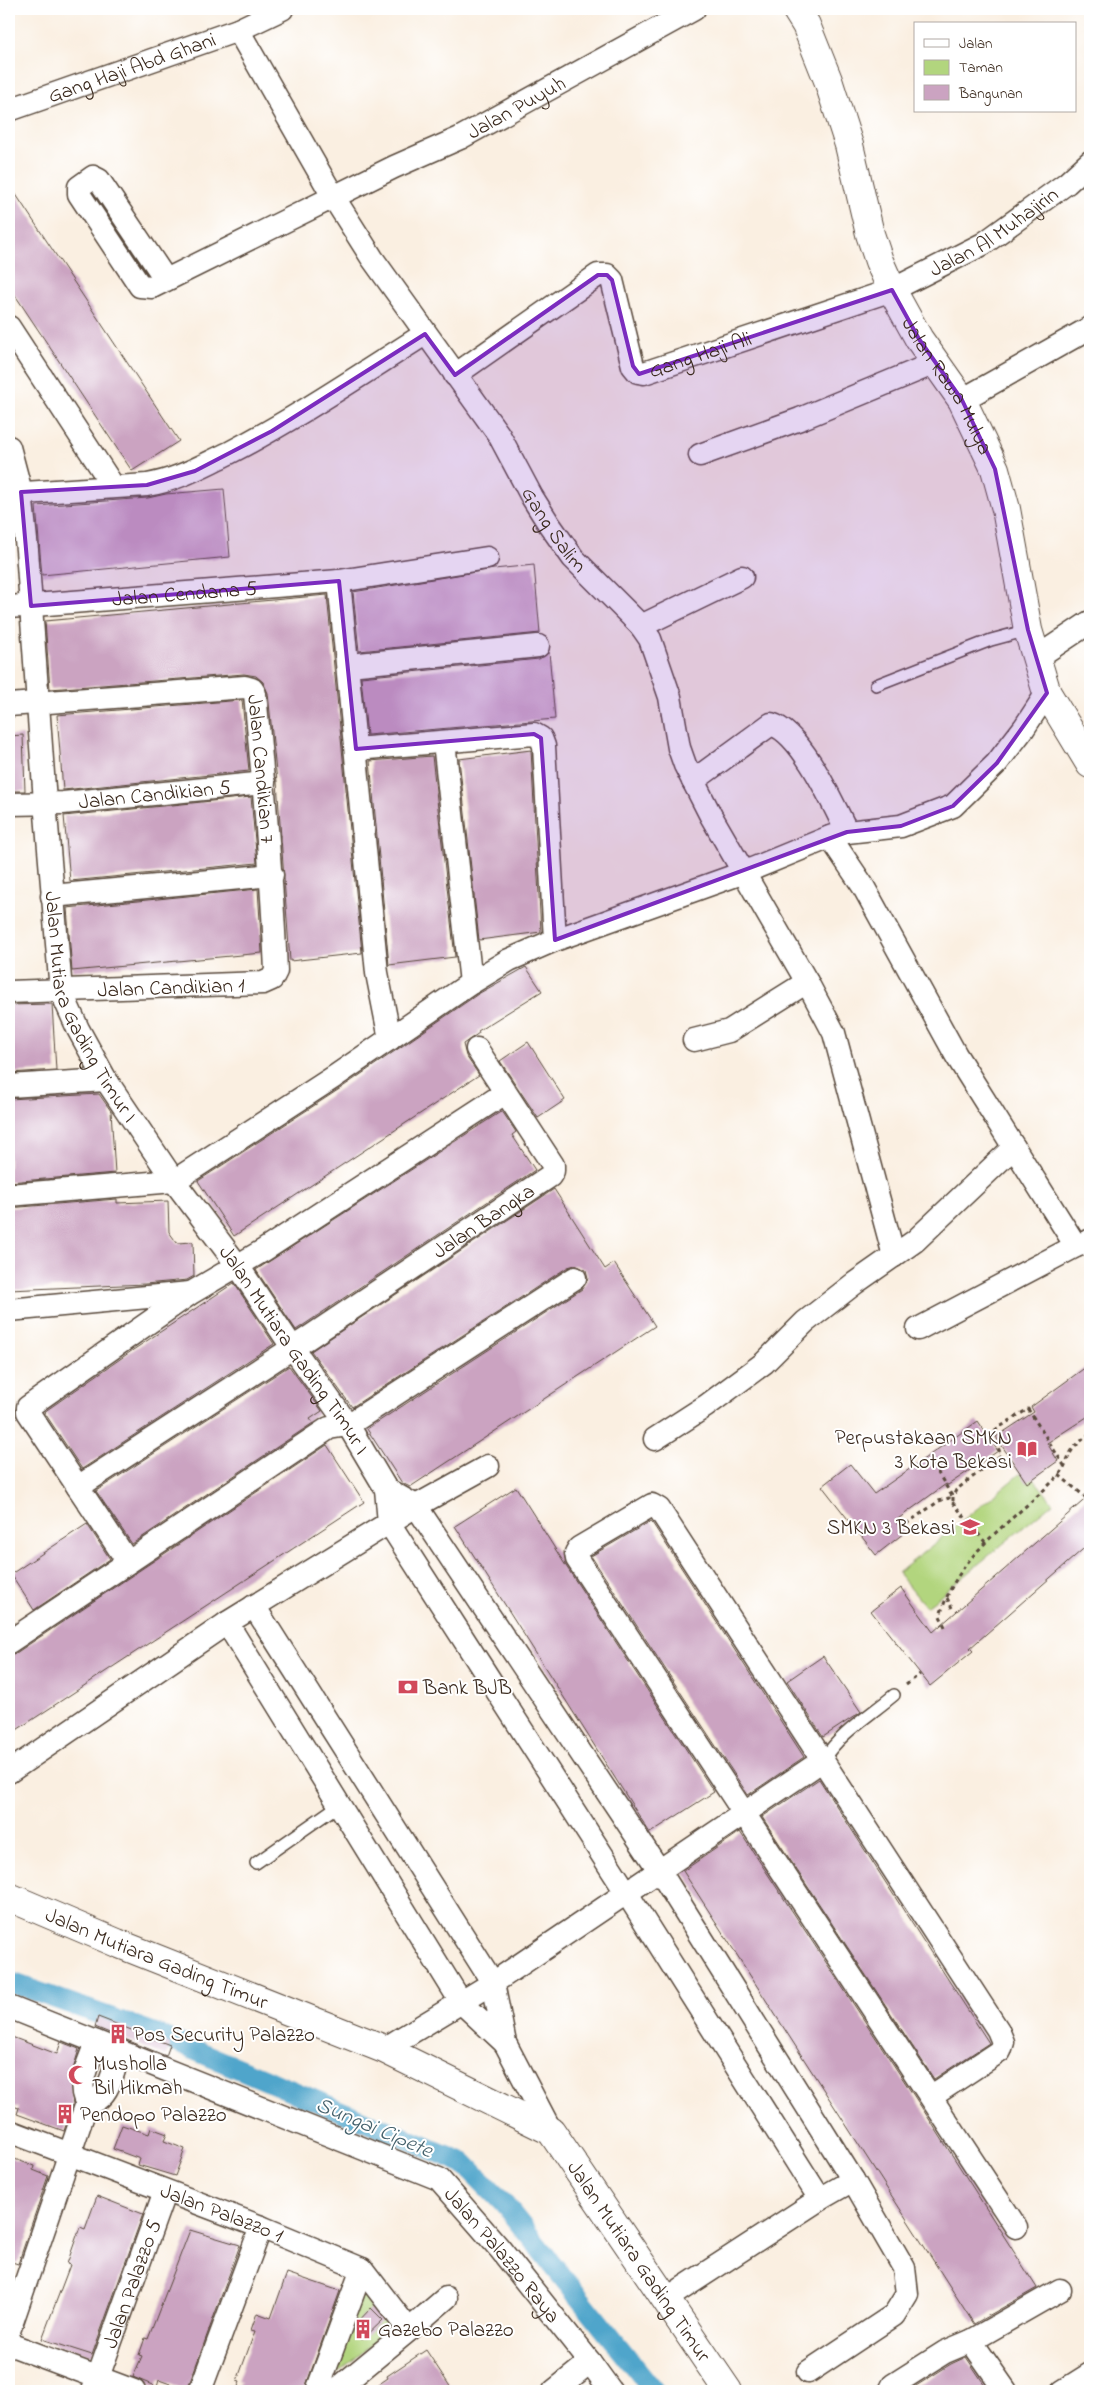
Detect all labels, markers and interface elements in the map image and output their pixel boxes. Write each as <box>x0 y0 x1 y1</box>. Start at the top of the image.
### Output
legend <box>914 22 1076 112</box>
street label: Gang Haji Abd Ghani <box>44 26 220 112</box>
text: Jalan <box>959 33 992 55</box>
text: Taman <box>959 57 1003 79</box>
street label: Jalan Puyuh <box>462 69 572 148</box>
text: Bangunan <box>958 83 1023 106</box>
street label: Jalan Al Muhajirin <box>925 181 1066 286</box>
street label: Jalan Rawa Mulya <box>893 312 999 460</box>
street label: Gang Haji Ali <box>645 325 756 387</box>
street label: Gang Salim <box>512 482 593 581</box>
street label: Jalan Cendana 5 <box>111 575 258 616</box>
street label: Jalan Candikian 7 <box>238 693 281 845</box>
street label: Jalan Candikian 5 <box>77 773 232 818</box>
street label: Jalan Mutiara Gading Timur I <box>36 890 144 1129</box>
street label: Jalan Candikian 1 <box>97 971 246 1007</box>
street label: Jalan Bangka <box>427 1177 541 1267</box>
street label: Jalan Mutiara Gading Timur I <box>210 1240 375 1461</box>
place label: Perpustakaan SMKN 3 Kota Bekasi <box>835 1424 1012 1478</box>
library icon: Perpustakaan SMKN 3 Kota Bekasi <box>1016 1438 1038 1460</box>
place label: SMKN 3 Bekasi <box>827 1514 955 1544</box>
school or university icon: SMKN 3 Bekasi <box>959 1516 981 1538</box>
place label: Bank BJB <box>422 1674 512 1704</box>
bank icon: Bank BJB <box>397 1676 419 1698</box>
street label: Jalan Mutiara Gading Timur <box>40 1901 272 2019</box>
place label: Pos Security Palazzo <box>133 2021 315 2053</box>
building icon: Pos Security Palazzo <box>107 2023 129 2045</box>
place label: Musholla Bil Hikmah <box>92 2050 182 2104</box>
mosque icon: Musholla Bil Hikmah <box>67 2064 89 2086</box>
water label: Sungai Cipete <box>311 2090 438 2168</box>
place label: Pendopo Palazzo <box>80 2101 227 2131</box>
building icon: Pendopo Palazzo <box>54 2103 76 2125</box>
street label: Jalan Mutiara Gading Timur <box>559 2155 717 2369</box>
street label: Jalan Palazzo 1 <box>155 2177 288 2252</box>
street label: Jalan Palazzo Raya <box>436 2181 567 2330</box>
street label: Jalan Palazzo 5 <box>97 2216 170 2353</box>
place label: Gazebo Palazzo <box>378 2316 514 2346</box>
building icon: Gazebo Palazzo <box>352 2318 374 2340</box>

